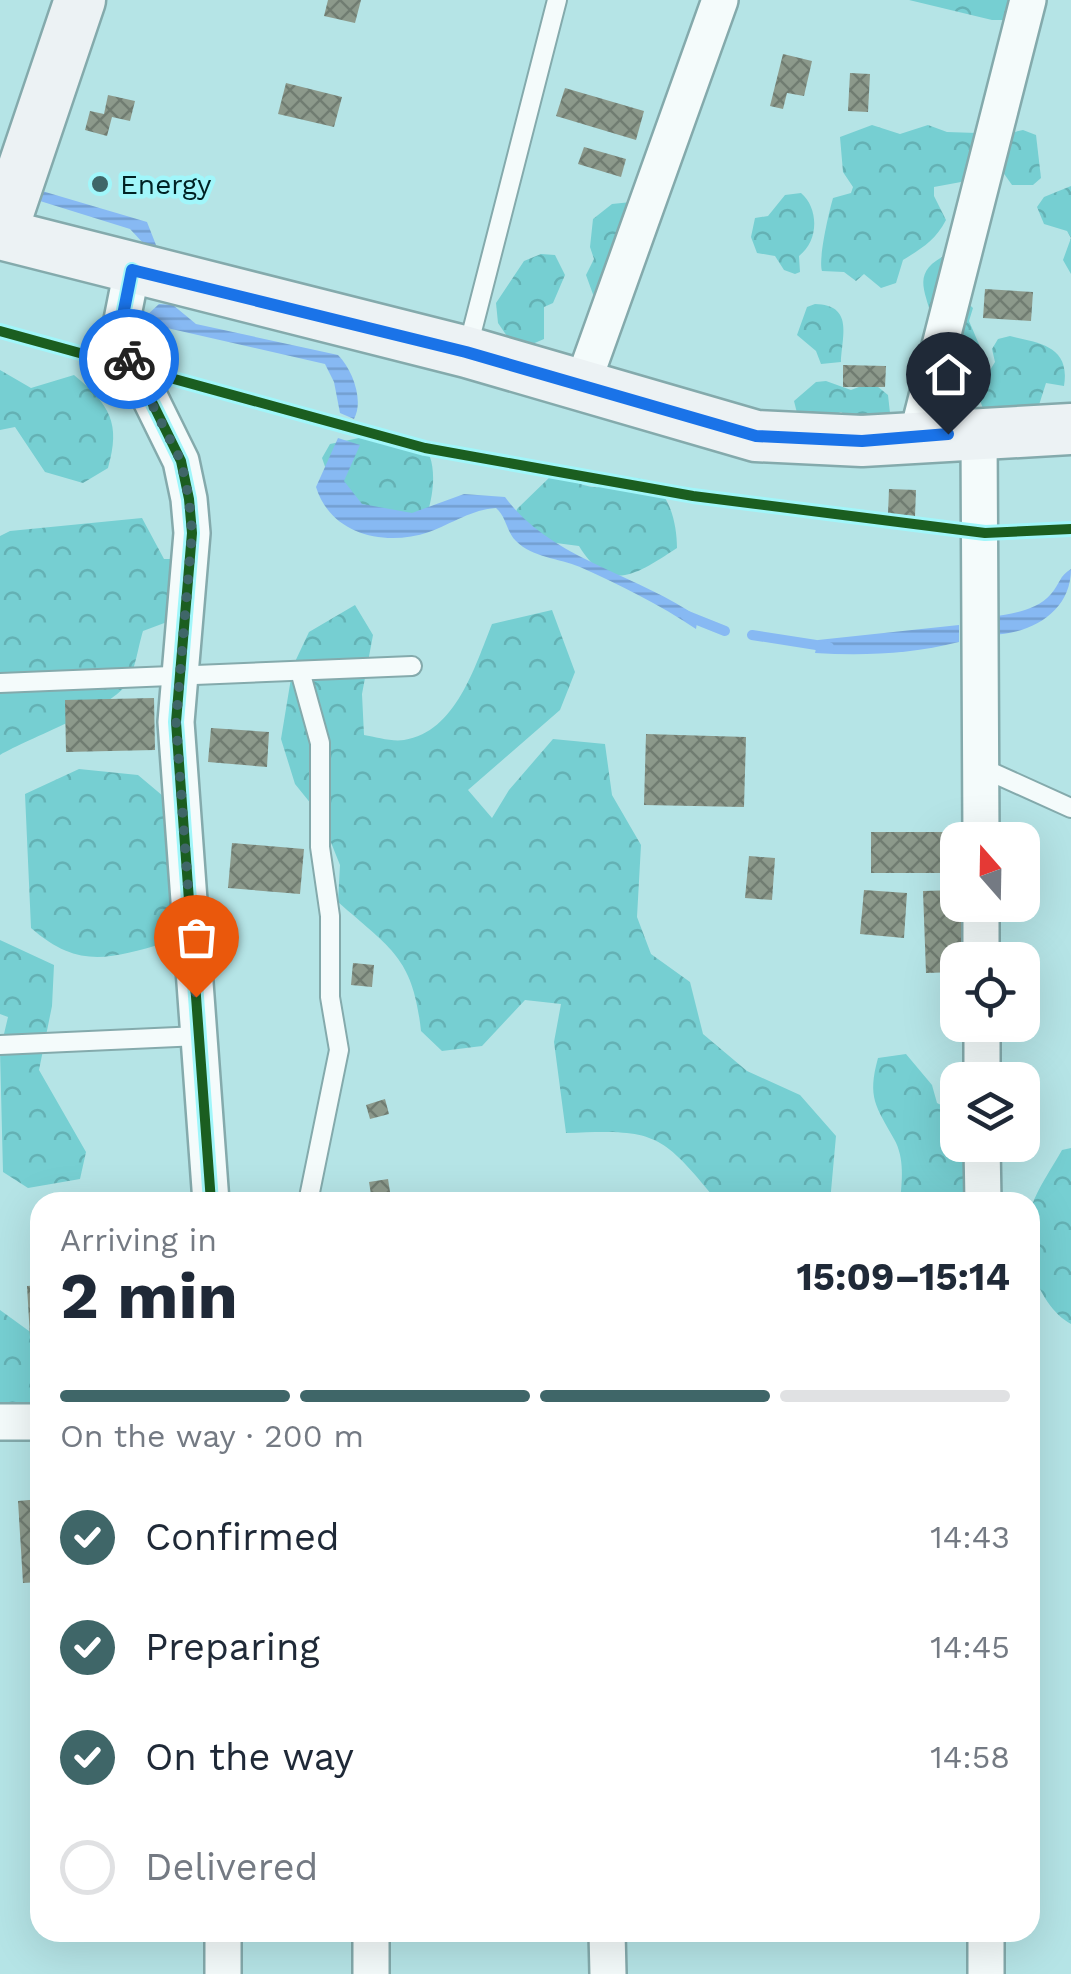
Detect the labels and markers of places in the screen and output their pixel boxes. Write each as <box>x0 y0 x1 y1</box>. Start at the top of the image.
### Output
place label: Energy <box>120 168 212 201</box>
marker: Energy <box>89 173 111 195</box>
pin <box>906 332 991 435</box>
pin <box>154 895 239 998</box>

